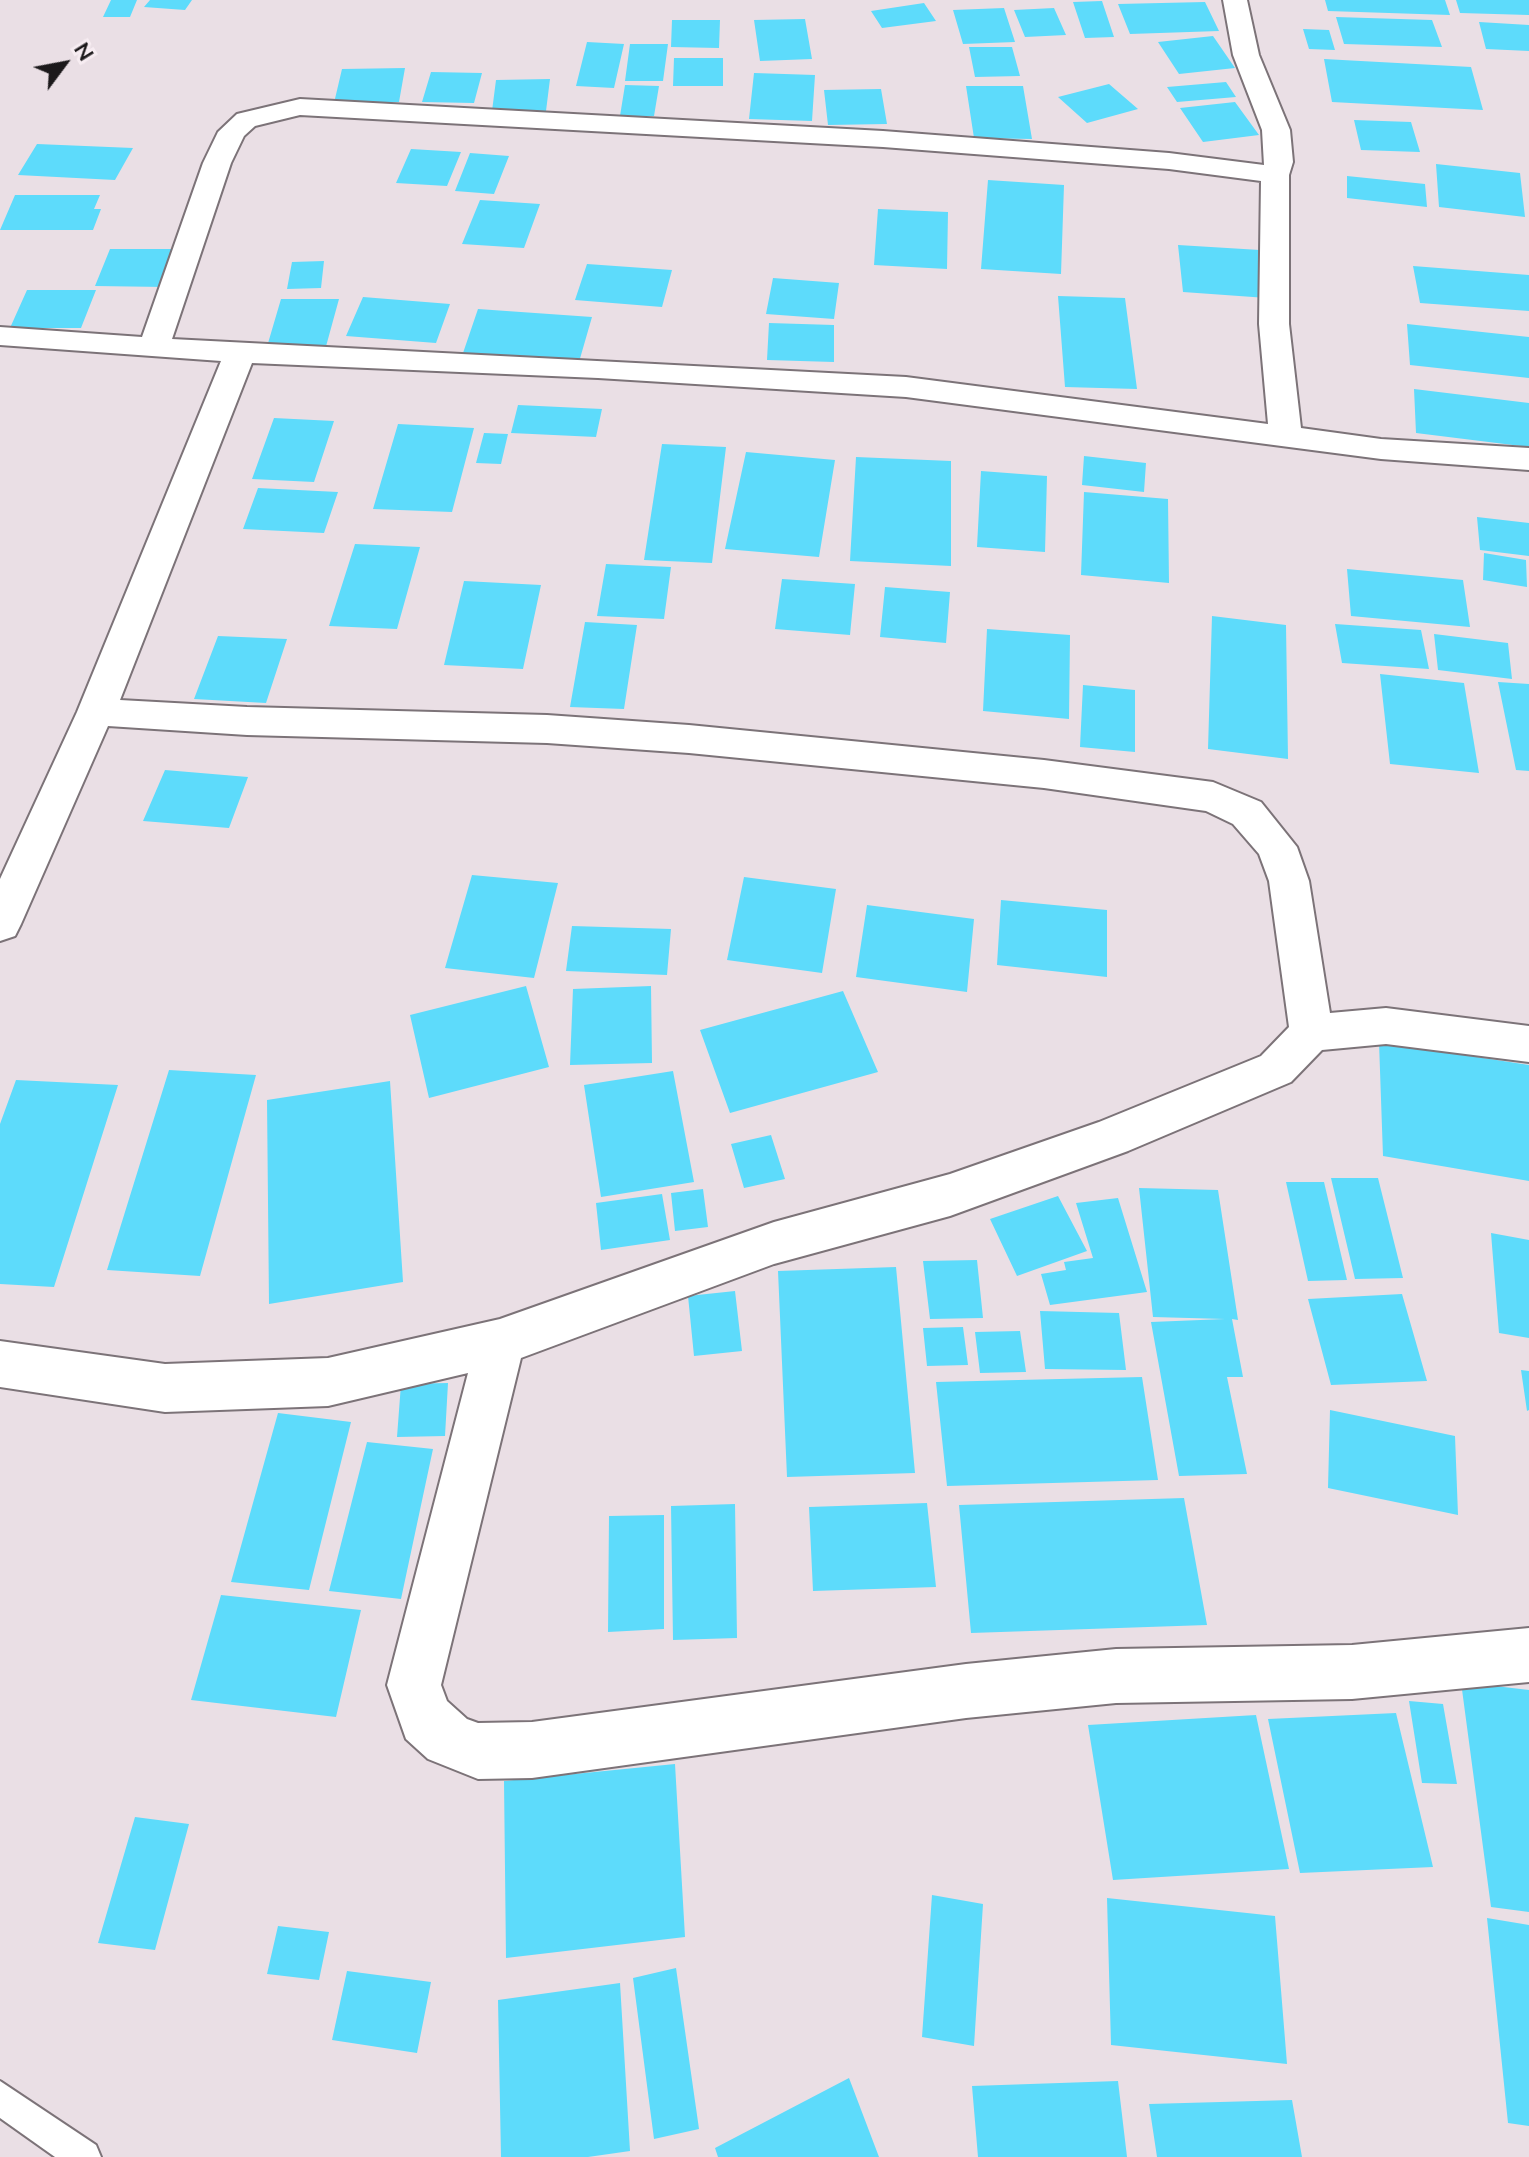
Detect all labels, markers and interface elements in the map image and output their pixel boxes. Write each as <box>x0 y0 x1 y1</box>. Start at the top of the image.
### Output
north arrow <box>24 24 104 104</box>
text: N <box>68 37 101 66</box>

